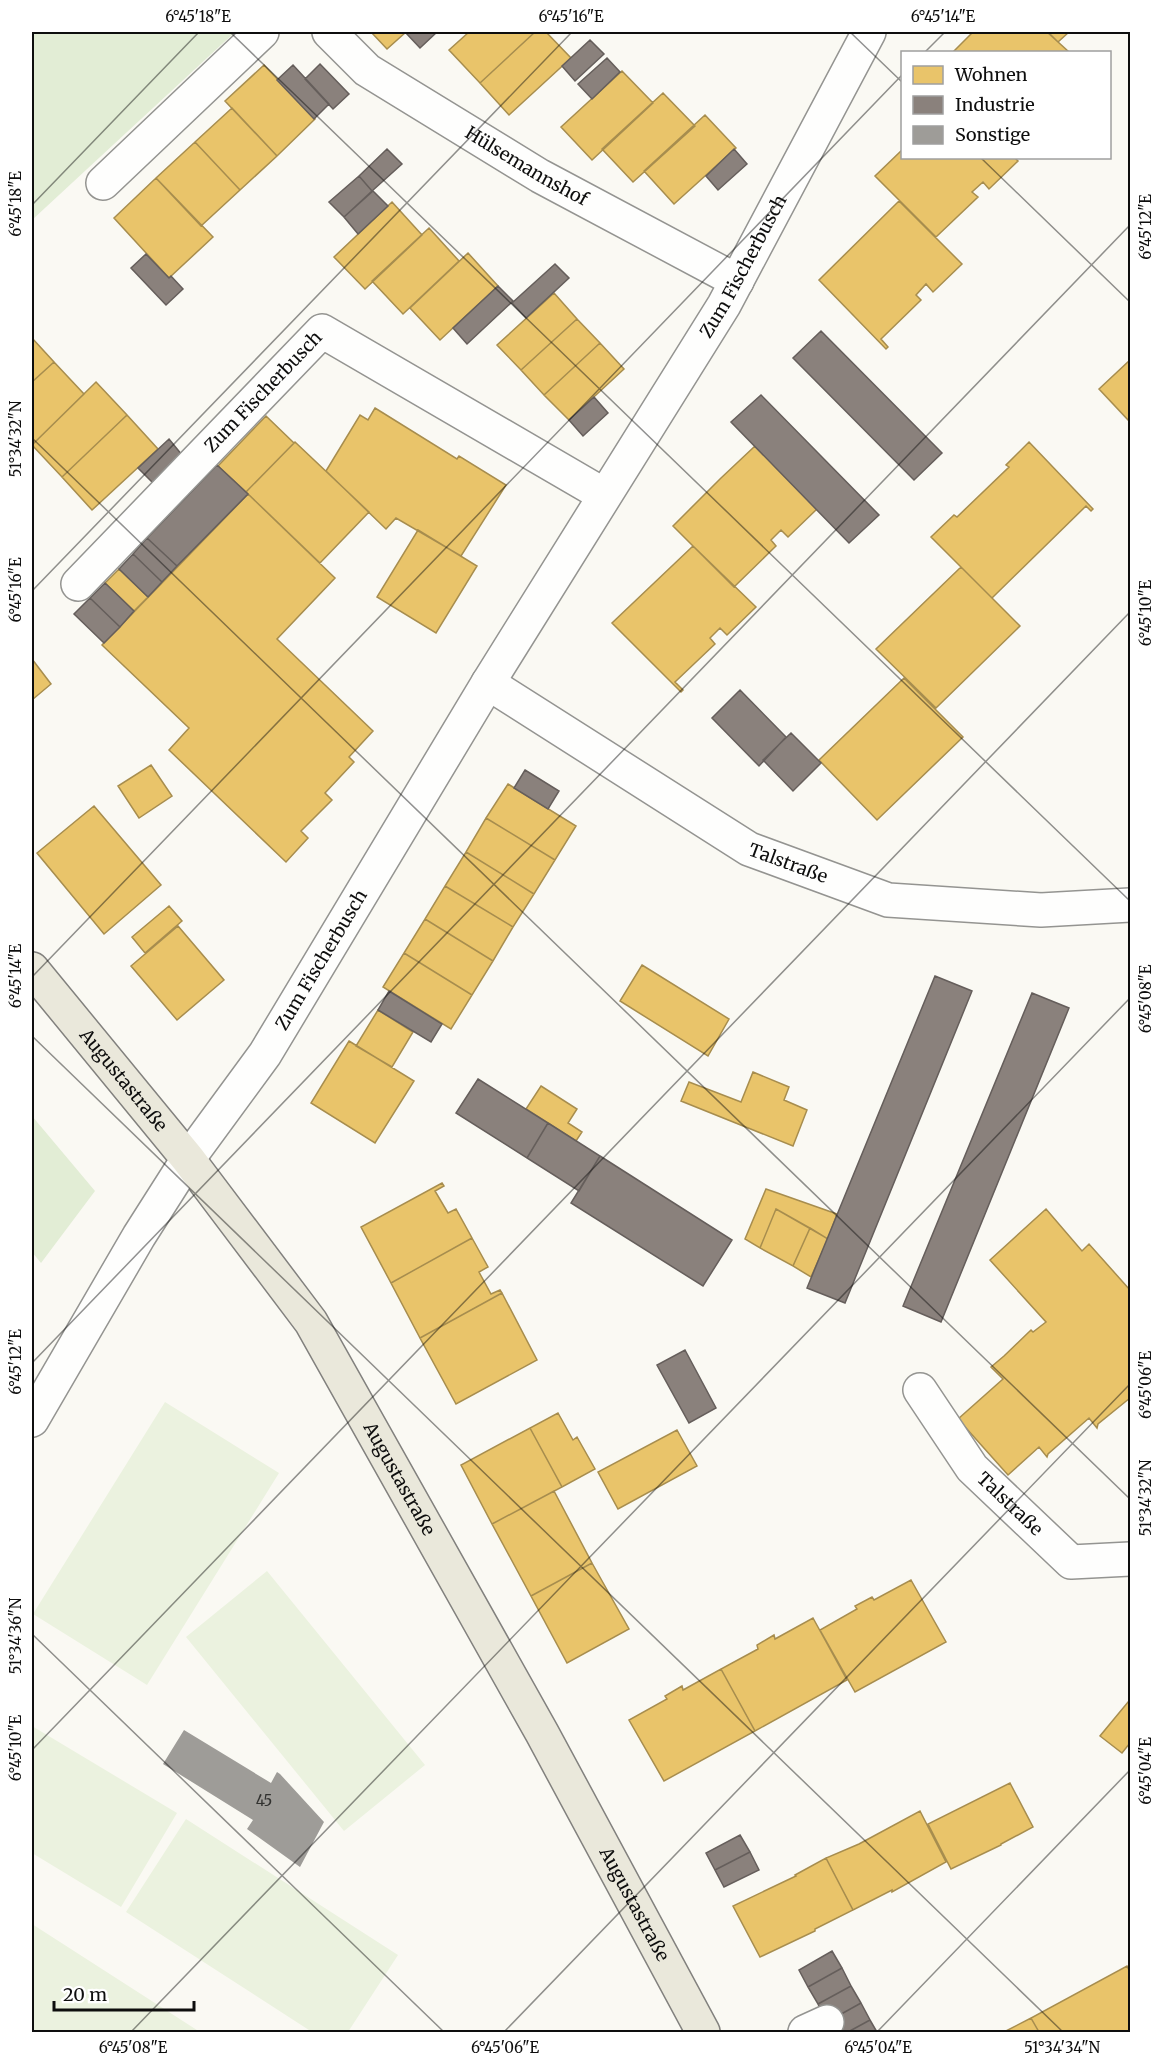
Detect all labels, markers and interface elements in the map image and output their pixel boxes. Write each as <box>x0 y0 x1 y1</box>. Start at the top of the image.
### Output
text: 6°45'18"E <box>165 7 231 26</box>
text: 6°45'16"E <box>539 7 604 26</box>
text: 6°45'14"E <box>911 7 976 26</box>
legend <box>901 51 1111 159</box>
text: Wohnen <box>954 63 1028 86</box>
text: Industrie <box>955 93 1035 116</box>
street label: Hülsemannshof <box>461 121 593 211</box>
text: Sonstige <box>955 123 1030 146</box>
text: 6°45'18"E <box>6 171 25 237</box>
street label: Zum Fischerbusch <box>694 191 791 342</box>
text: 6°45'12"E <box>1136 194 1155 260</box>
street label: Zum Fischerbusch <box>199 326 327 457</box>
text: 51°34'32"N <box>6 400 25 477</box>
text: 6°45'16"E <box>6 557 25 622</box>
text: 6°45'10"E <box>1136 579 1155 646</box>
street label: Talstraße <box>746 838 831 888</box>
street label: Zum Fischerbusch <box>270 885 372 1034</box>
text: 6°45'14"E <box>6 943 25 1008</box>
text: 6°45'08"E <box>1136 964 1155 1033</box>
street label: Augustastraße <box>74 1023 173 1136</box>
text: 6°45'12"E <box>6 1329 25 1395</box>
text: 6°45'06"E <box>1136 1350 1155 1419</box>
street label: Augustastraße <box>358 1417 441 1539</box>
text: 51°34'32"N <box>1136 1459 1155 1536</box>
street label: Talstraße <box>972 1467 1048 1540</box>
text: 51°34'36"N <box>6 1597 25 1674</box>
text: 6°45'10"E <box>6 1714 25 1781</box>
text: 6°45'04"E <box>1136 1737 1155 1805</box>
house number: 45 <box>256 1791 272 1810</box>
street label: Augustastraße <box>594 1842 675 1965</box>
scale bar <box>54 1974 194 2012</box>
text: 20 m <box>63 1983 107 2006</box>
text: 6°45'08"E <box>99 2038 168 2057</box>
text: 6°45'06"E <box>471 2038 540 2057</box>
text: 6°45'04"E <box>844 2038 912 2057</box>
text: 51°34'34"N <box>1024 2038 1100 2057</box>

